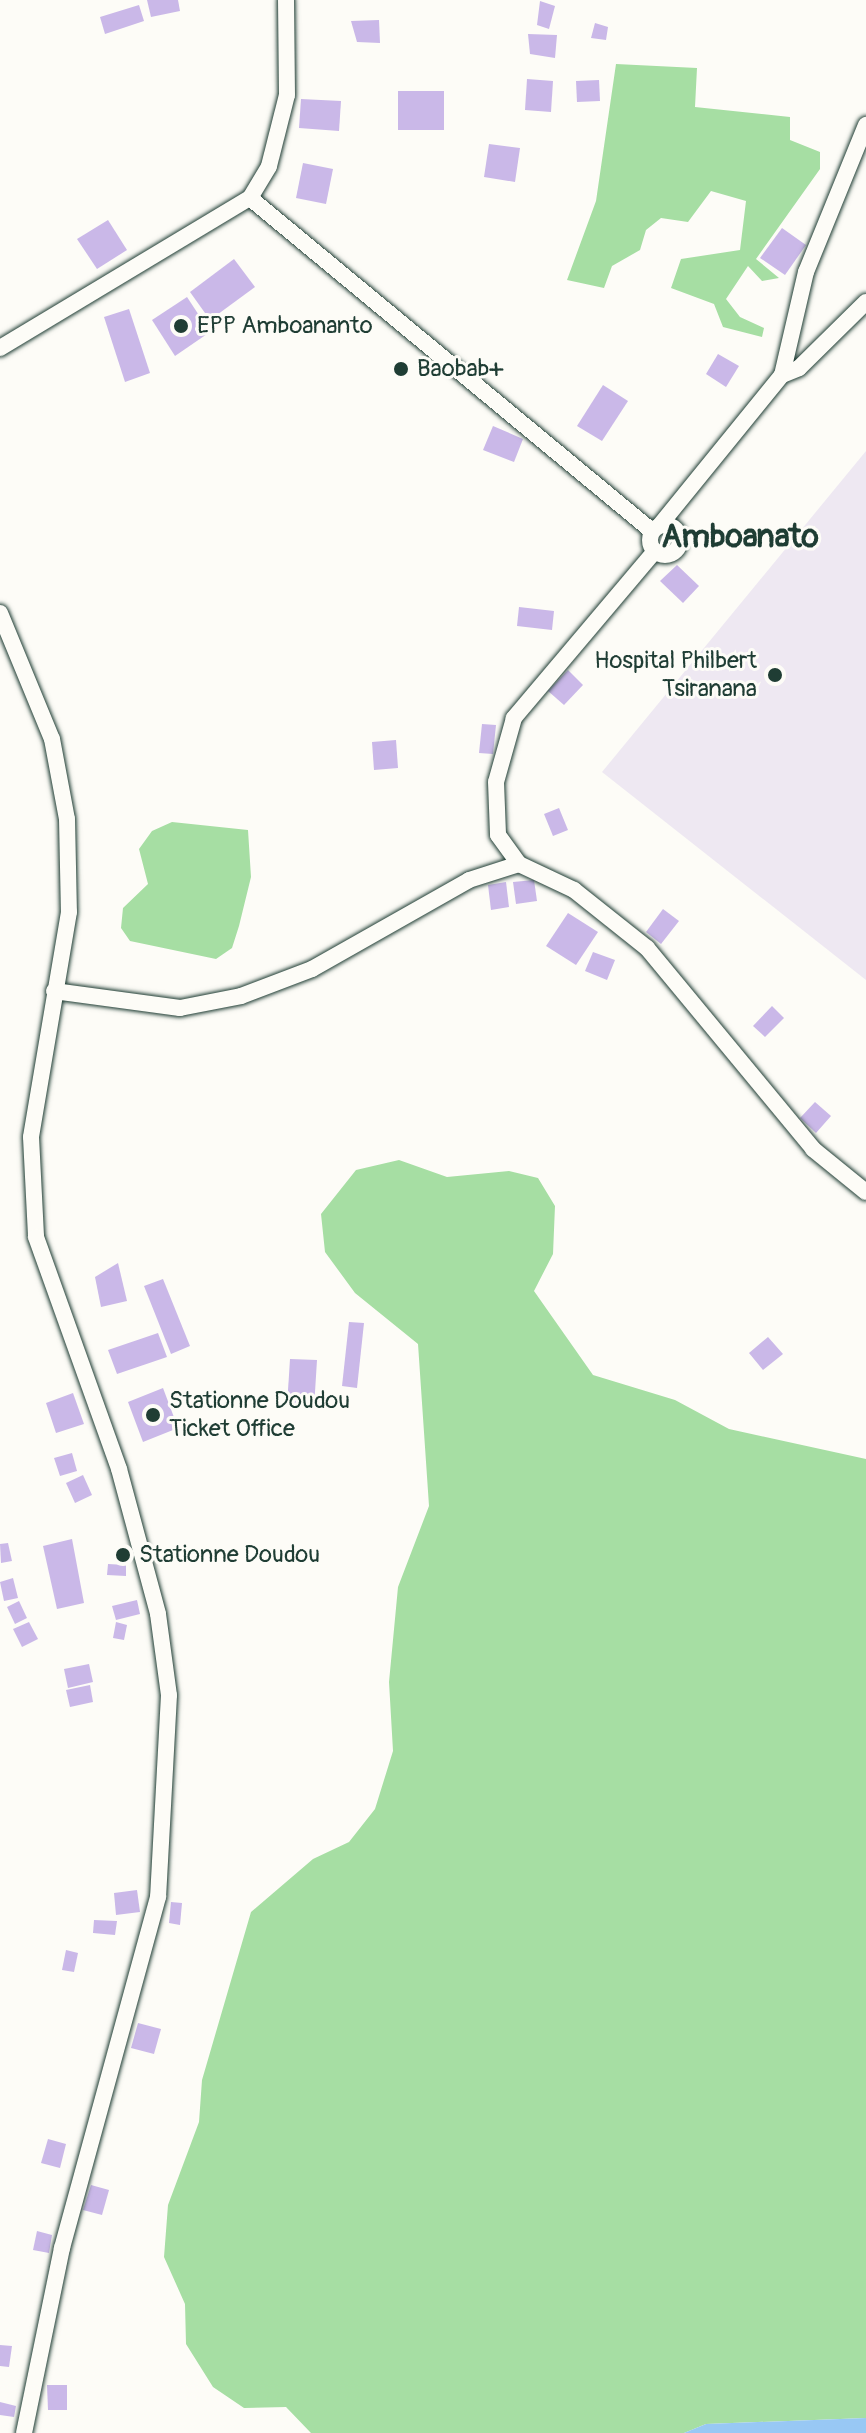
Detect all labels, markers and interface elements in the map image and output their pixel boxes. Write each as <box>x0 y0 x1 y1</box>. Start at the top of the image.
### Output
place label: EPP Amboananto <box>197 312 373 340</box>
marker: EPP Amboananto <box>172 317 190 335</box>
place label: Baobab+ <box>417 355 503 383</box>
marker: Baobab+ <box>392 360 410 378</box>
district label: Amboanato <box>661 518 819 556</box>
place label: Hospital Philbert Tsiranana <box>594 647 757 703</box>
marker: Hospital Philbert Tsiranana <box>764 664 786 686</box>
place label: Stationne Doudou Ticket Office <box>169 1387 350 1443</box>
marker: Stationne Doudou Ticket Office <box>144 1406 162 1424</box>
place label: Stationne Doudou <box>139 1541 320 1569</box>
marker: Stationne Doudou <box>114 1546 132 1564</box>

